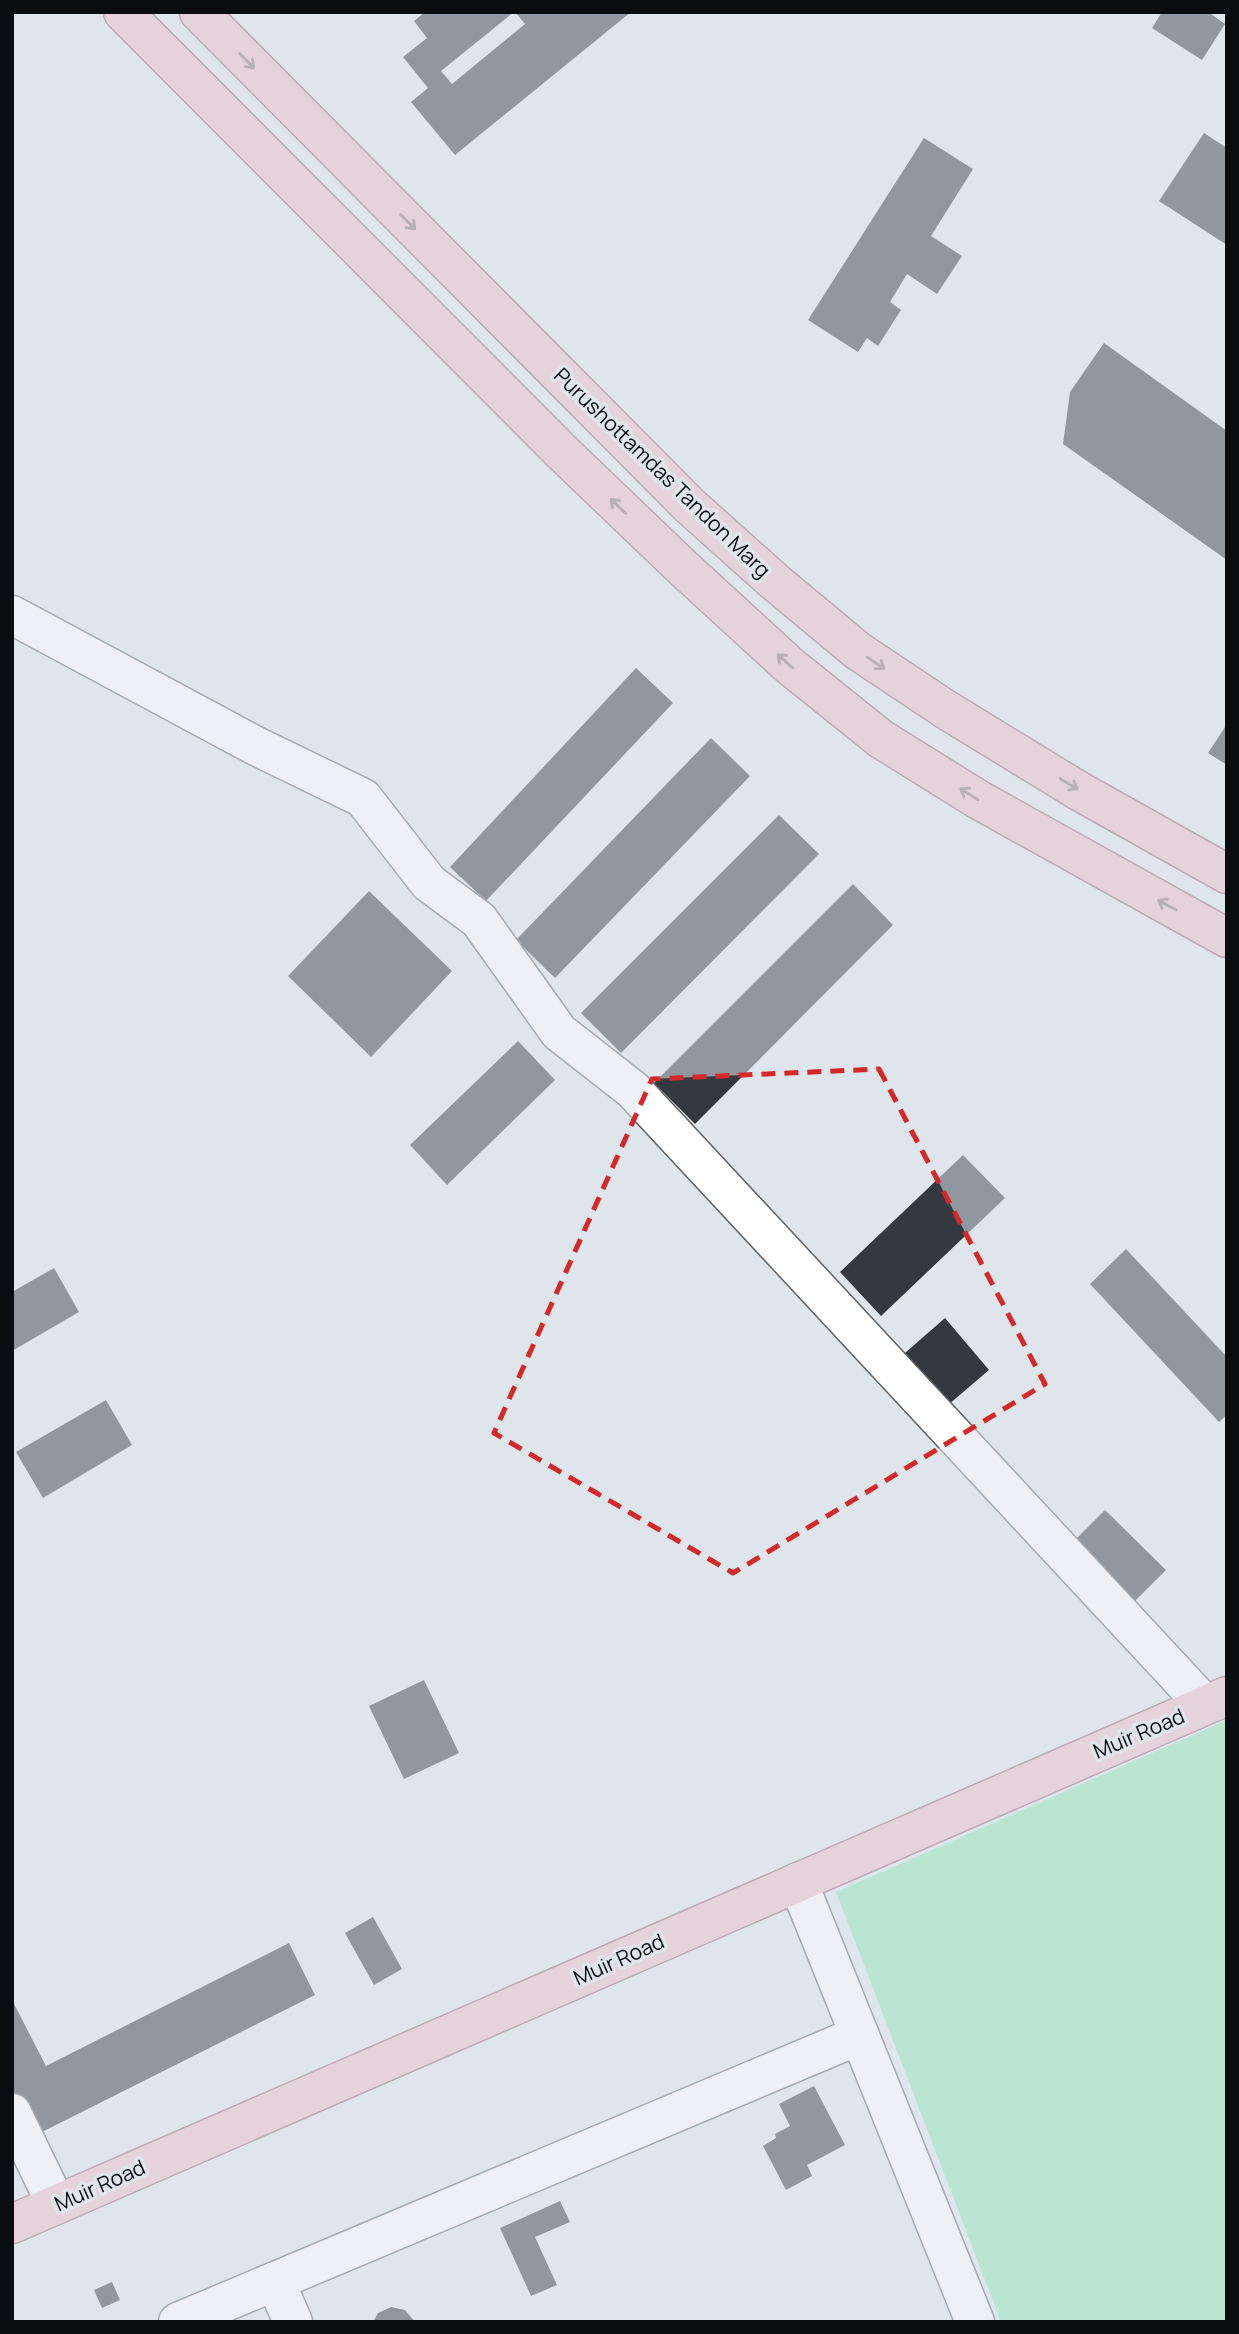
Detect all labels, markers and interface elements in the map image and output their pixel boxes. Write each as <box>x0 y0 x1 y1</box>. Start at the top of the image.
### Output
one-way arrow <box>239 52 256 69</box>
one-way arrow <box>399 213 416 230</box>
street label: Purushottamdas Tandon Marg <box>548 361 777 583</box>
one-way arrow <box>610 497 627 514</box>
one-way arrow <box>776 653 794 669</box>
one-way arrow <box>866 656 885 670</box>
one-way arrow <box>1058 778 1078 792</box>
one-way arrow <box>959 786 979 800</box>
one-way arrow <box>1157 898 1178 911</box>
street label: Muir Road <box>1089 1701 1189 1765</box>
street label: Muir Road <box>569 1927 668 1992</box>
street label: Muir Road <box>50 2153 149 2218</box>

